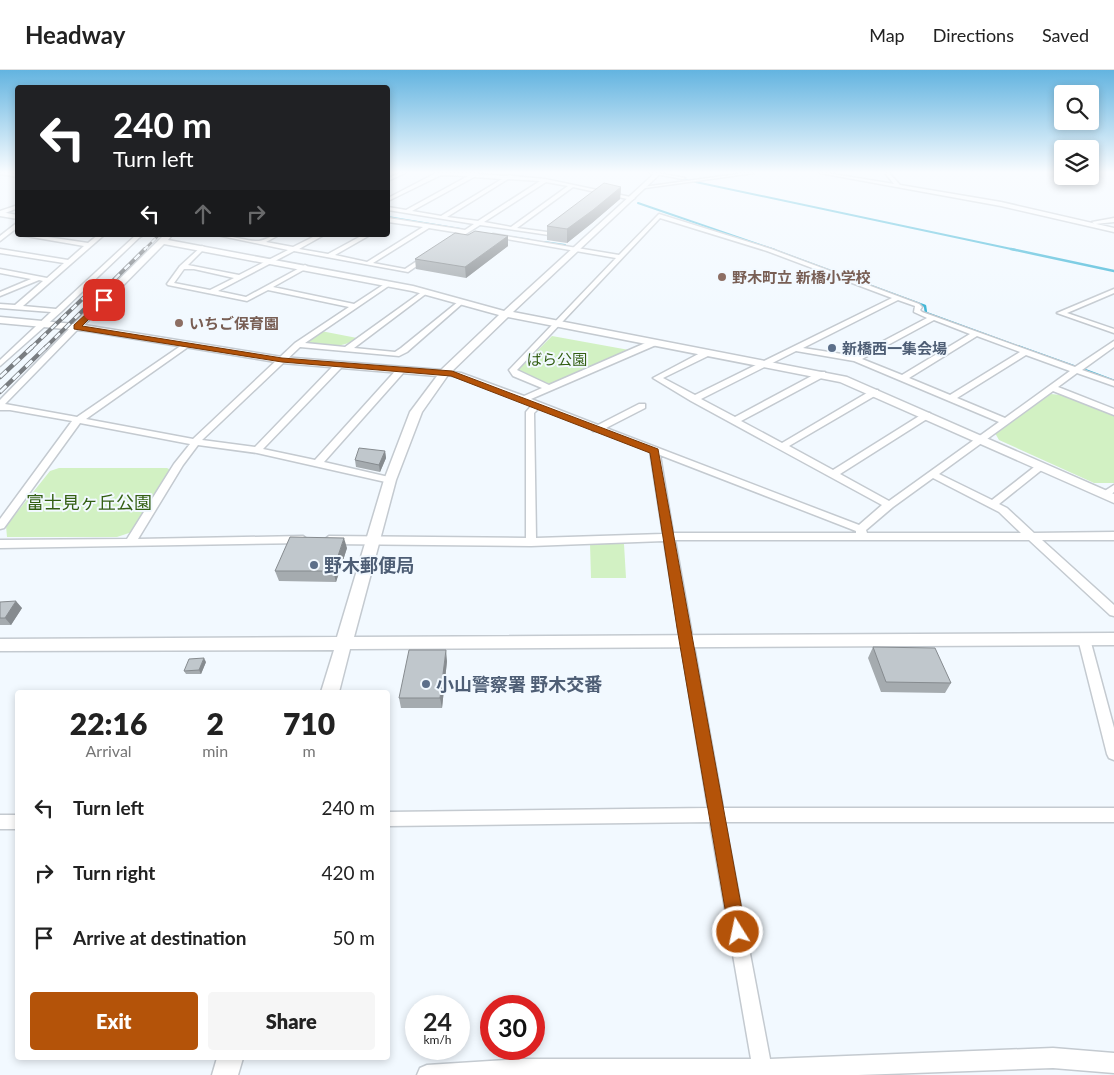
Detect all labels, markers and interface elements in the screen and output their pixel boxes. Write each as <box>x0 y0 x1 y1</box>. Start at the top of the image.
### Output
text: Headway <box>25 20 125 49</box>
text: Map <box>869 24 905 46</box>
text: Directions <box>933 24 1014 46</box>
text: Saved <box>1042 24 1089 46</box>
map controls <box>1054 85 1099 185</box>
button: search <box>1054 85 1099 130</box>
text: 240 m <box>113 103 212 145</box>
icon: left <box>30 105 95 170</box>
button: layers <box>1054 140 1099 185</box>
text: Turn left <box>113 145 194 172</box>
icon: left <box>136 200 164 228</box>
icon: ahead <box>189 200 217 228</box>
icon: right <box>242 200 270 228</box>
place label: 野木町立 新橋小学校 <box>732 268 871 286</box>
marker: 野木町立 新橋小学校 <box>716 271 728 283</box>
pin <box>83 279 125 321</box>
icon: arrive <box>90 286 118 314</box>
place label: いちご保育園 <box>189 314 279 332</box>
marker: いちご保育園 <box>173 317 185 329</box>
place label: 新橋西一集会場 <box>842 339 947 357</box>
marker: 新橋西一集会場 <box>826 342 838 354</box>
park label: ばら公園 <box>527 350 587 368</box>
park label: 富士見ヶ丘公園 <box>26 491 152 513</box>
place label: 野木郵便局 <box>324 554 414 576</box>
marker: 野木郵便局 <box>308 559 320 571</box>
place label: 小山警察署 野木交番 <box>436 673 602 695</box>
marker: 小山警察署 野木交番 <box>420 678 432 690</box>
text: 22:16 <box>70 705 147 741</box>
text: 2 <box>206 705 224 741</box>
text: 710 <box>283 705 335 741</box>
text: Arrival <box>86 741 132 760</box>
text: min <box>202 741 228 760</box>
text: m <box>302 741 316 760</box>
icon: left <box>30 794 58 822</box>
text: Turn left <box>73 796 144 819</box>
text: 240 m <box>321 796 375 819</box>
icon: right <box>30 859 58 887</box>
text: Turn right <box>73 861 155 884</box>
text: 420 m <box>321 861 375 884</box>
position arrow <box>711 905 763 957</box>
icon: arrive <box>30 924 58 952</box>
text: Arrive at destination <box>73 926 246 949</box>
text: 50 m <box>332 926 375 949</box>
button: Exit <box>30 992 198 1050</box>
button: Share <box>208 992 375 1050</box>
speed limit sign: 30 <box>480 995 545 1060</box>
text: 24 <box>423 1006 452 1036</box>
text: km/h <box>423 1032 452 1047</box>

